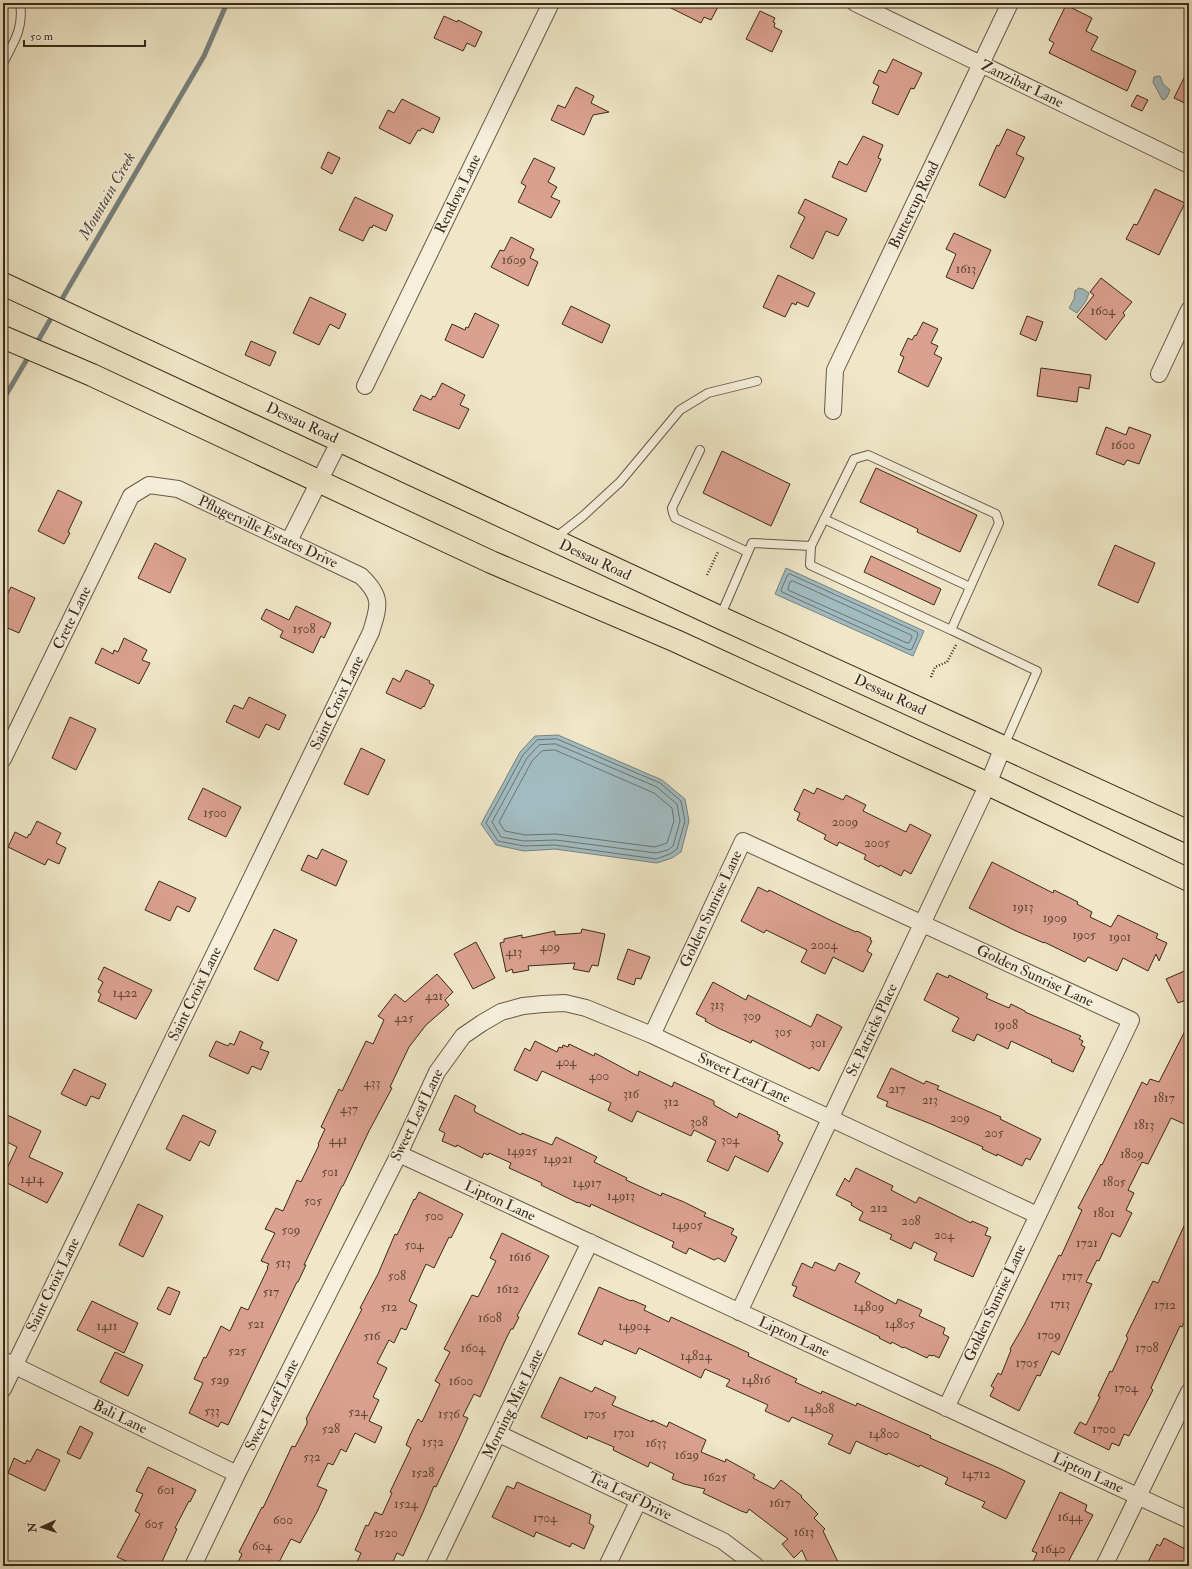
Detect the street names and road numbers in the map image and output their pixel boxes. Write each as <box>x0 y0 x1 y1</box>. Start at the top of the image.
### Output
street label: Zanzibar Lane <box>978 56 1066 112</box>
street label: Rendova Lane <box>431 151 485 237</box>
street label: Buttercup Road <box>885 158 945 252</box>
street label: Dessau Road <box>263 398 342 448</box>
street label: Pflugerville Estates Drive <box>195 491 341 573</box>
street label: Dessau Road <box>556 535 635 585</box>
street label: Crete Lane <box>49 583 95 653</box>
street label: Saint Croix Lane <box>306 653 368 753</box>
street label: Dessau Road <box>851 670 930 720</box>
street label: Golden Sunrise Lane <box>676 847 746 971</box>
street label: Golden Sunrise Lane <box>973 941 1097 1011</box>
street label: Saint Croix Lane <box>164 944 226 1044</box>
street label: St. Patricks Place <box>842 980 902 1080</box>
street label: Sweet Leaf Lane <box>695 1048 793 1108</box>
street label: Sweet Leaf Lane <box>386 1066 448 1164</box>
street label: Lipton Lane <box>461 1176 539 1227</box>
street label: Saint Croix Lane <box>22 1235 84 1335</box>
street label: Golden Sunrise Lane <box>960 1241 1030 1365</box>
street label: Lipton Lane <box>755 1312 833 1363</box>
street label: Morning Mist Lane <box>478 1346 548 1462</box>
street label: Sweet Leaf Lane <box>241 1356 303 1454</box>
street label: Bali Lane <box>90 1396 150 1438</box>
street label: Lipton Lane <box>1049 1448 1127 1499</box>
street label: Tea Leaf Drive <box>585 1468 675 1524</box>

